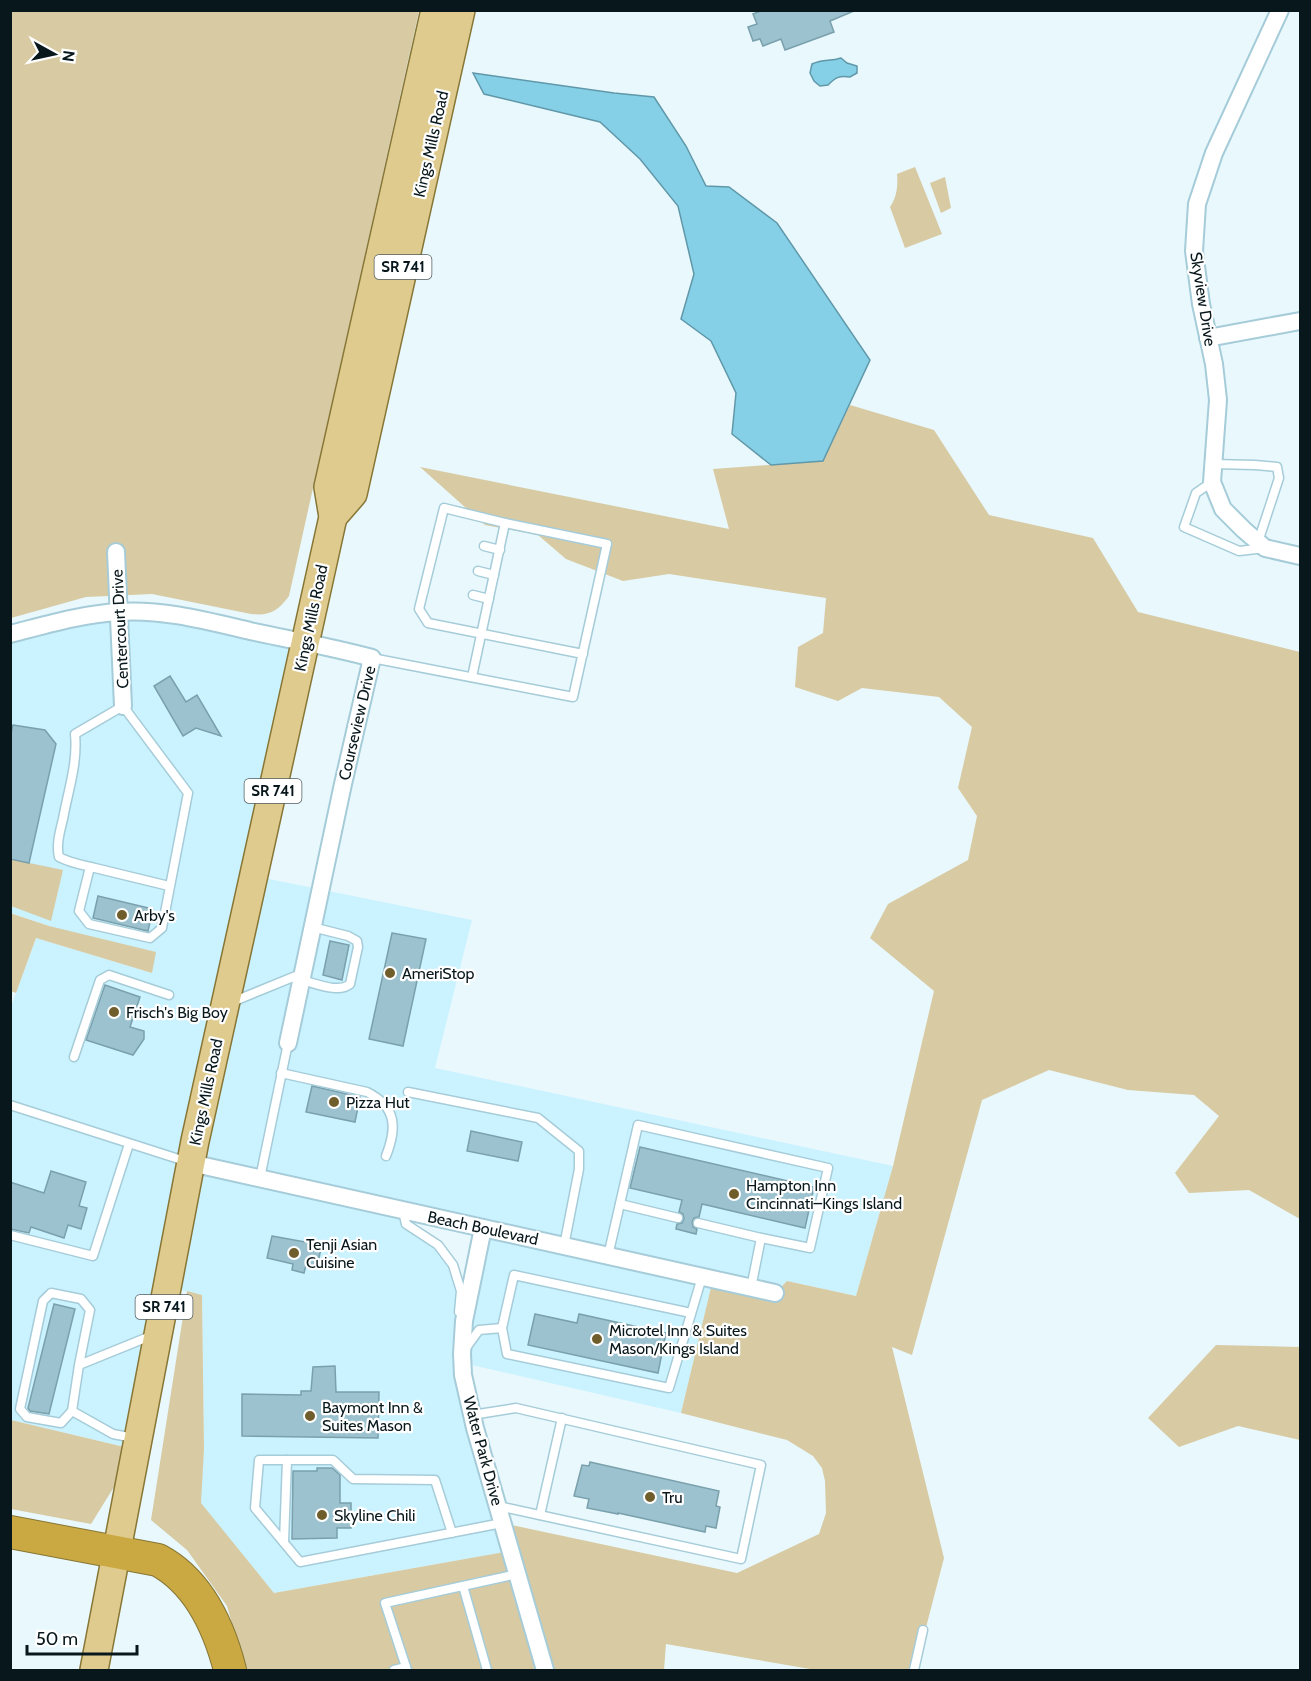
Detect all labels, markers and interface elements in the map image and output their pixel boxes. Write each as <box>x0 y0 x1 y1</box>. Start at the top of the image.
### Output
north arrow <box>24 24 84 84</box>
text: N <box>58 49 79 63</box>
street label: Kings Mills Road <box>410 89 452 199</box>
street label: Skyview Drive <box>1186 251 1220 347</box>
road number: SR 741 <box>374 255 432 279</box>
street label: Kings Mills Road <box>290 563 332 673</box>
street label: Centercourt Drive <box>107 569 133 689</box>
street label: Courseview Drive <box>335 664 379 782</box>
road number: SR 741 <box>244 779 302 803</box>
place label: Arby's <box>134 906 175 925</box>
marker: Arby's <box>115 908 129 922</box>
place label: AmeriStop <box>402 964 475 983</box>
marker: AmeriStop <box>383 966 397 980</box>
place label: Frisch's Big Boy <box>126 1003 228 1022</box>
marker: Frisch's Big Boy <box>107 1005 121 1019</box>
street label: Kings Mills Road <box>185 1037 227 1147</box>
place label: Pizza Hut <box>346 1093 410 1112</box>
marker: Pizza Hut <box>327 1095 341 1109</box>
place label: Hampton Inn Cincinnati–Kings Island <box>746 1176 902 1213</box>
marker: Hampton Inn Cincinnati–Kings Island <box>727 1187 741 1201</box>
street label: Beach Boulevard <box>426 1207 540 1249</box>
place label: Tenji Asian Cuisine <box>306 1235 377 1272</box>
marker: Tenji Asian Cuisine <box>287 1246 301 1260</box>
road number: SR 741 <box>136 1295 192 1319</box>
place label: Microtel Inn & Suites Mason/Kings Island <box>609 1321 747 1358</box>
marker: Microtel Inn & Suites Mason/Kings Island <box>590 1332 604 1346</box>
street label: Water Park Drive <box>459 1394 507 1508</box>
place label: Baymont Inn & Suites Mason <box>322 1398 423 1435</box>
marker: Baymont Inn & Suites Mason <box>303 1409 317 1423</box>
place label: Tru <box>662 1488 683 1507</box>
marker: Tru <box>643 1490 657 1504</box>
place label: Skyline Chili <box>334 1506 416 1525</box>
marker: Skyline Chili <box>315 1508 329 1522</box>
scale bar <box>27 1618 136 1656</box>
text: 50 m <box>36 1628 78 1650</box>

